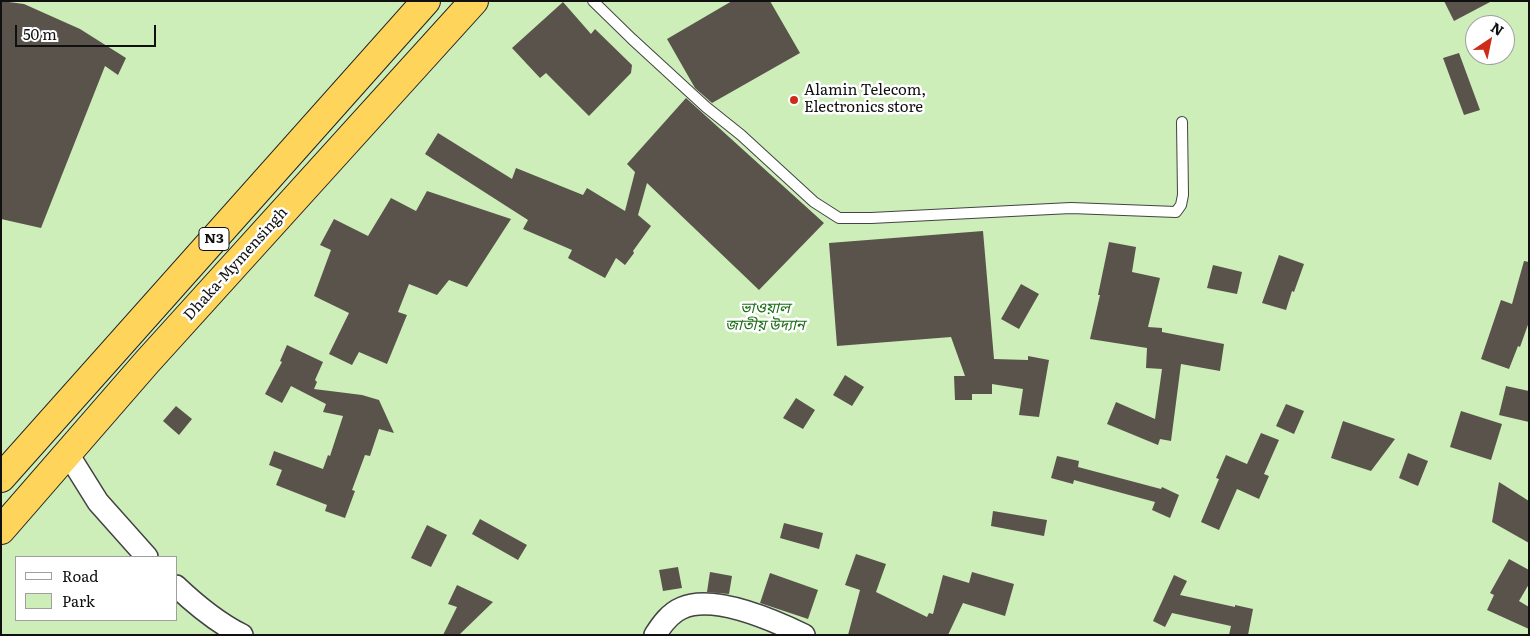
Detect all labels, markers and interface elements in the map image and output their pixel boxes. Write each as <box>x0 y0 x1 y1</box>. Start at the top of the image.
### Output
scale bar <box>18 15 159 47</box>
north arrow <box>1465 15 1515 65</box>
text: N <box>1487 17 1508 40</box>
text: 50 m <box>23 22 57 45</box>
place label: Alamin Telecom, Electronics store <box>804 82 926 117</box>
marker: Alamin Telecom, Electronics store <box>788 94 800 106</box>
street label: Dhaka-Mymensingh <box>180 204 292 324</box>
road number: N3 <box>199 228 229 250</box>
park label: ভাওয়াল জাতীয় উদ্যান <box>725 300 805 335</box>
legend <box>15 556 178 621</box>
text: Road <box>62 564 98 587</box>
text: Park <box>62 589 95 612</box>

